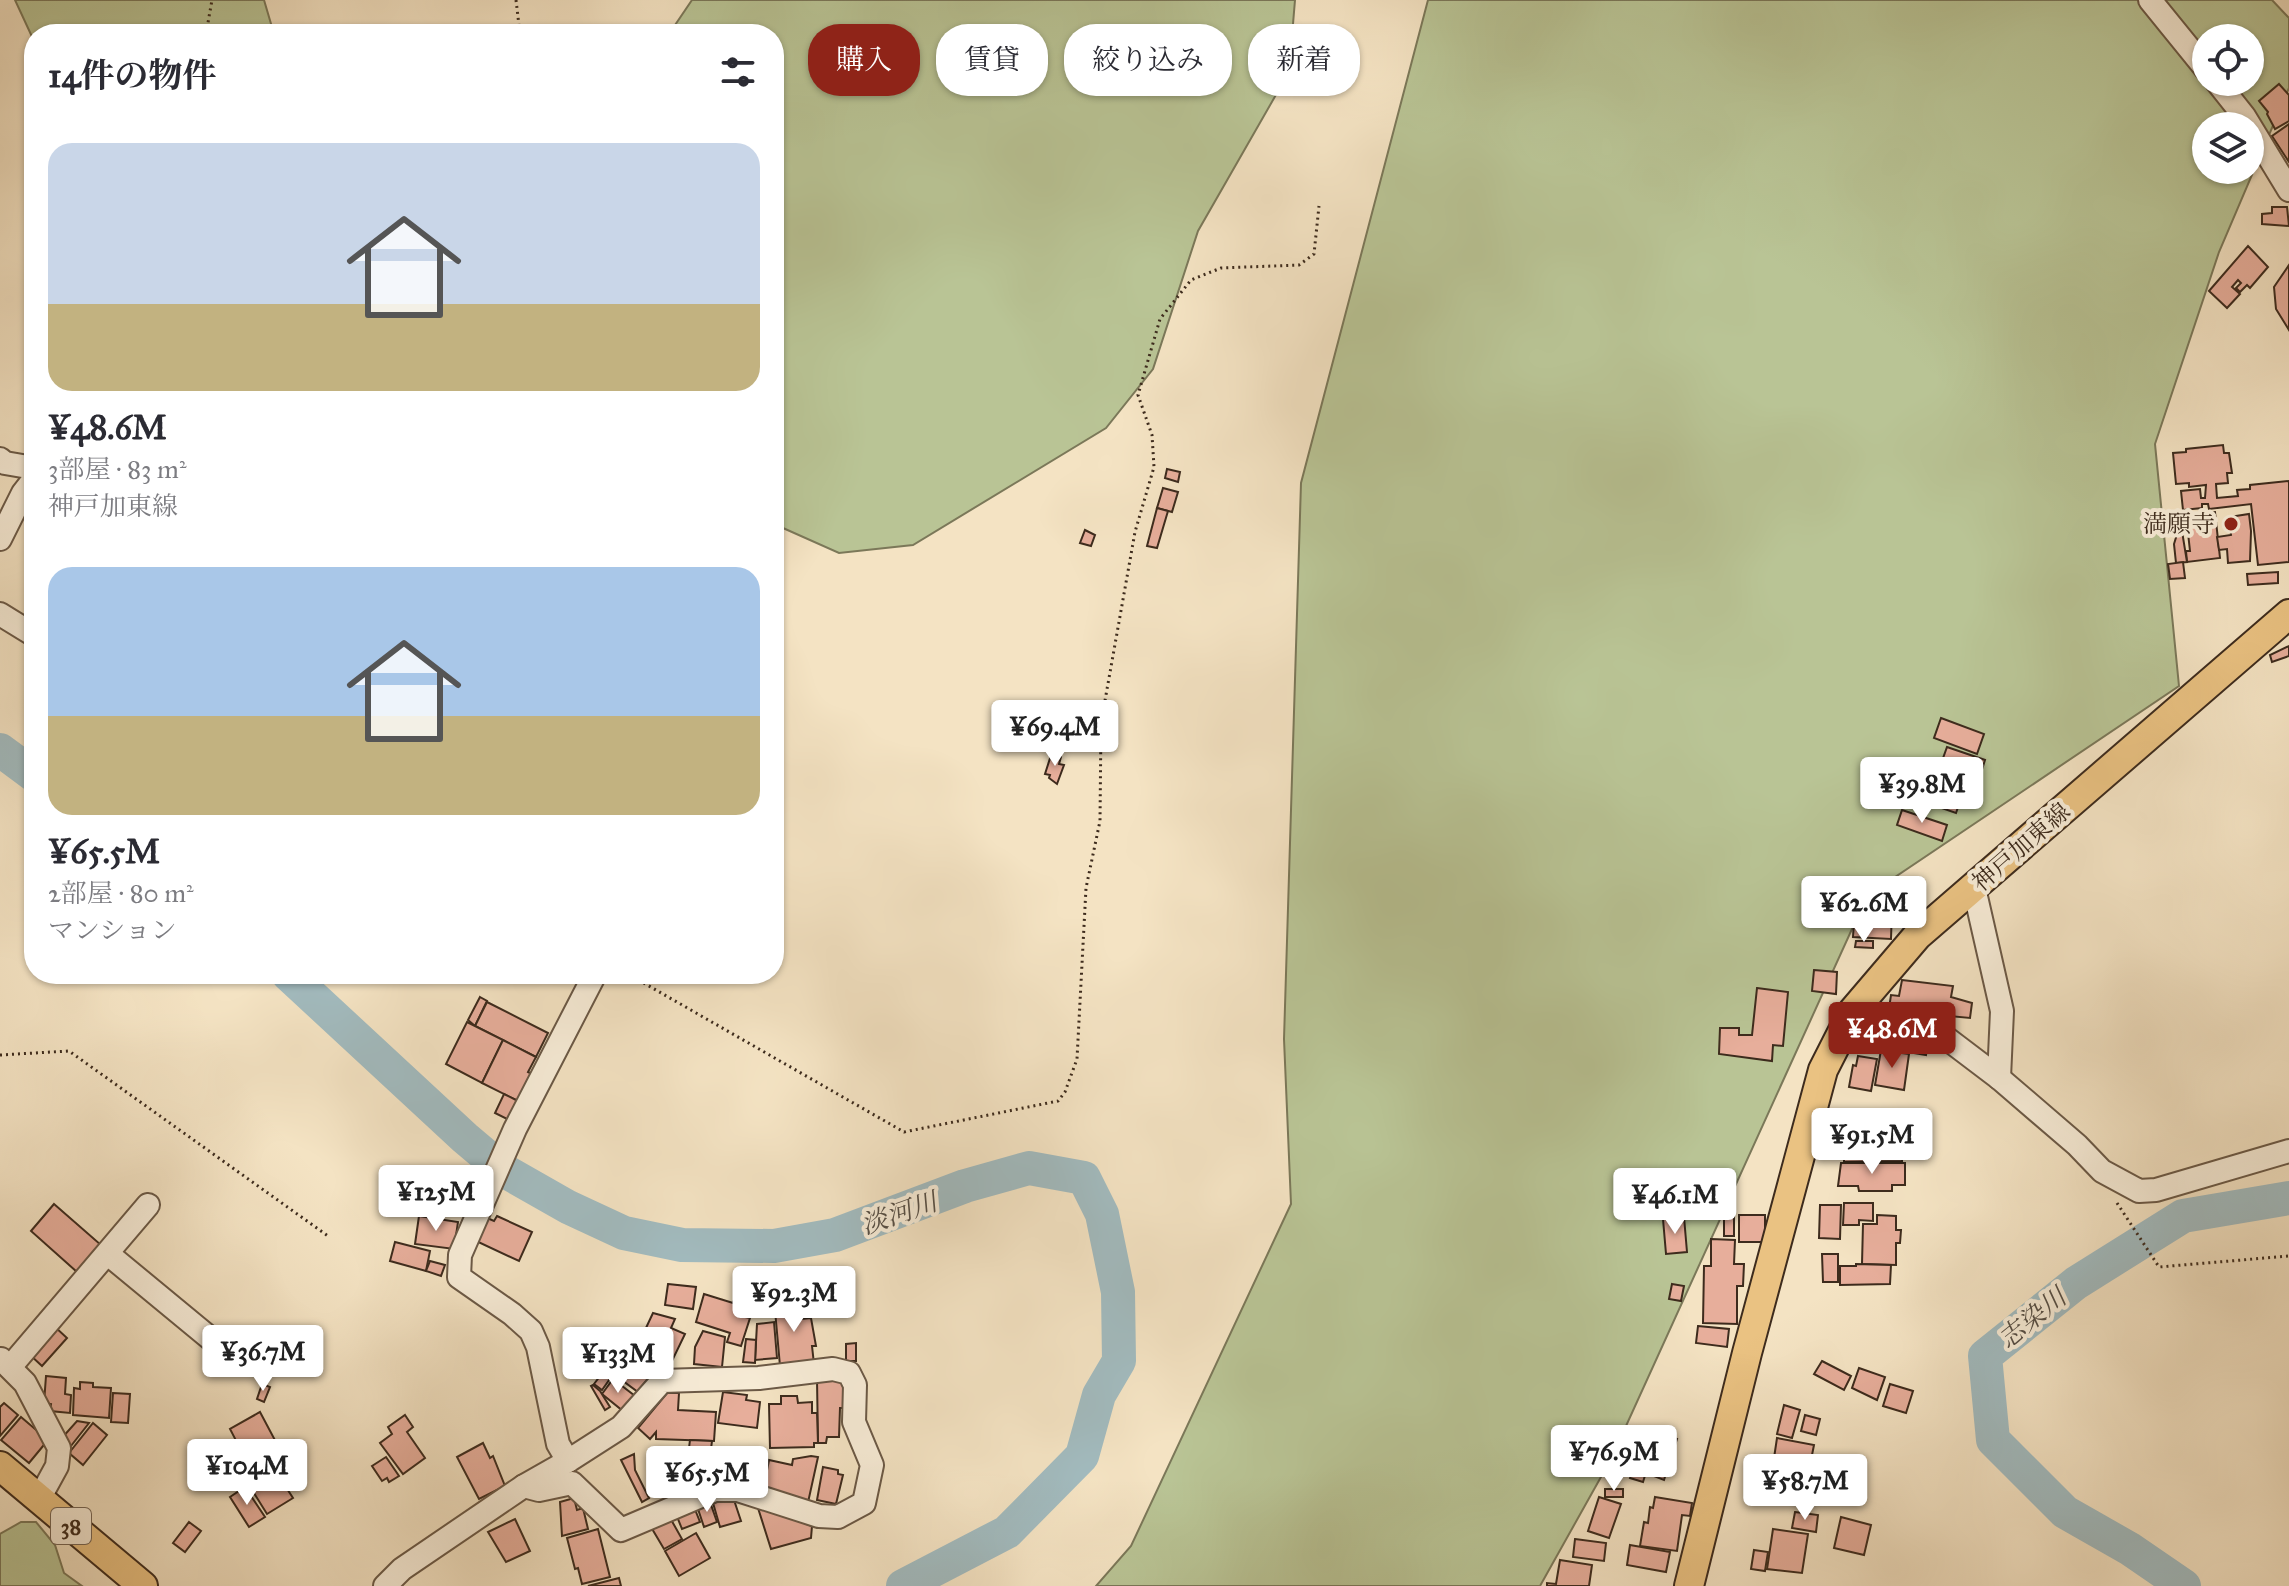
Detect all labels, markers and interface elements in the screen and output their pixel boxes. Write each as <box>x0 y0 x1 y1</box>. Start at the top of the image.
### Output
chip: 購入 <box>808 24 920 96</box>
chip: 賃貸 <box>936 24 1048 96</box>
chip: 絞り込み <box>1064 24 1232 96</box>
chip: 新着 <box>1248 24 1360 96</box>
map controls <box>2192 24 2264 184</box>
button: locate <box>2192 24 2264 96</box>
icon: filters <box>716 50 760 94</box>
text: 14件の物件 <box>48 55 216 96</box>
button: layers <box>2192 112 2264 184</box>
icon: home <box>332 195 476 339</box>
text: ¥48.6M <box>48 407 167 448</box>
text: 3部屋 · 83 m² <box>48 453 187 485</box>
text: 神戸加東線 <box>48 490 178 522</box>
place label: 満願寺 <box>2143 509 2215 539</box>
marker: 満願寺 <box>2222 515 2240 533</box>
icon: home <box>332 619 476 763</box>
pin: ¥69.4M <box>990 700 1120 768</box>
text: ¥69.4M <box>1009 710 1101 742</box>
pin: ¥39.8M <box>1857 757 1987 825</box>
text: ¥39.8M <box>1878 767 1966 799</box>
street label: 神戸加東線 <box>1966 796 2076 898</box>
text: ¥65.5M <box>48 831 160 872</box>
pin: ¥62.6M <box>1799 876 1929 944</box>
text: 2部屋 · 80 m² <box>48 877 194 909</box>
text: ¥62.6M <box>1819 886 1909 918</box>
text: マンション <box>48 914 177 946</box>
pin: ¥48.6M <box>1827 1002 1957 1070</box>
text: ¥48.6M <box>1847 1012 1937 1044</box>
pin: ¥91.5M <box>1807 1108 1937 1176</box>
text: ¥91.5M <box>1829 1118 1915 1150</box>
pin: ¥125M <box>380 1165 492 1233</box>
pin: ¥46.1M <box>1610 1168 1740 1236</box>
text: ¥125M <box>397 1175 475 1207</box>
text: ¥46.1M <box>1631 1178 1719 1210</box>
water label: 淡河川 <box>857 1184 944 1241</box>
pin: ¥92.3M <box>729 1266 859 1334</box>
text: ¥92.3M <box>751 1276 838 1308</box>
water label: 志染川 <box>1992 1279 2075 1355</box>
pin: ¥36.7M <box>198 1325 328 1393</box>
pin: ¥133M <box>562 1327 674 1395</box>
text: ¥36.7M <box>220 1335 306 1367</box>
text: ¥133M <box>581 1337 655 1369</box>
pin: ¥76.9M <box>1549 1425 1679 1493</box>
text: ¥76.9M <box>1569 1435 1659 1467</box>
pin: ¥104M <box>191 1439 303 1507</box>
pin: ¥65.5M <box>642 1446 772 1514</box>
text: ¥104M <box>205 1449 289 1481</box>
pin: ¥58.7M <box>1740 1454 1870 1522</box>
text: ¥65.5M <box>664 1456 750 1488</box>
text: ¥58.7M <box>1761 1464 1849 1496</box>
road number: 38 <box>51 1508 91 1544</box>

